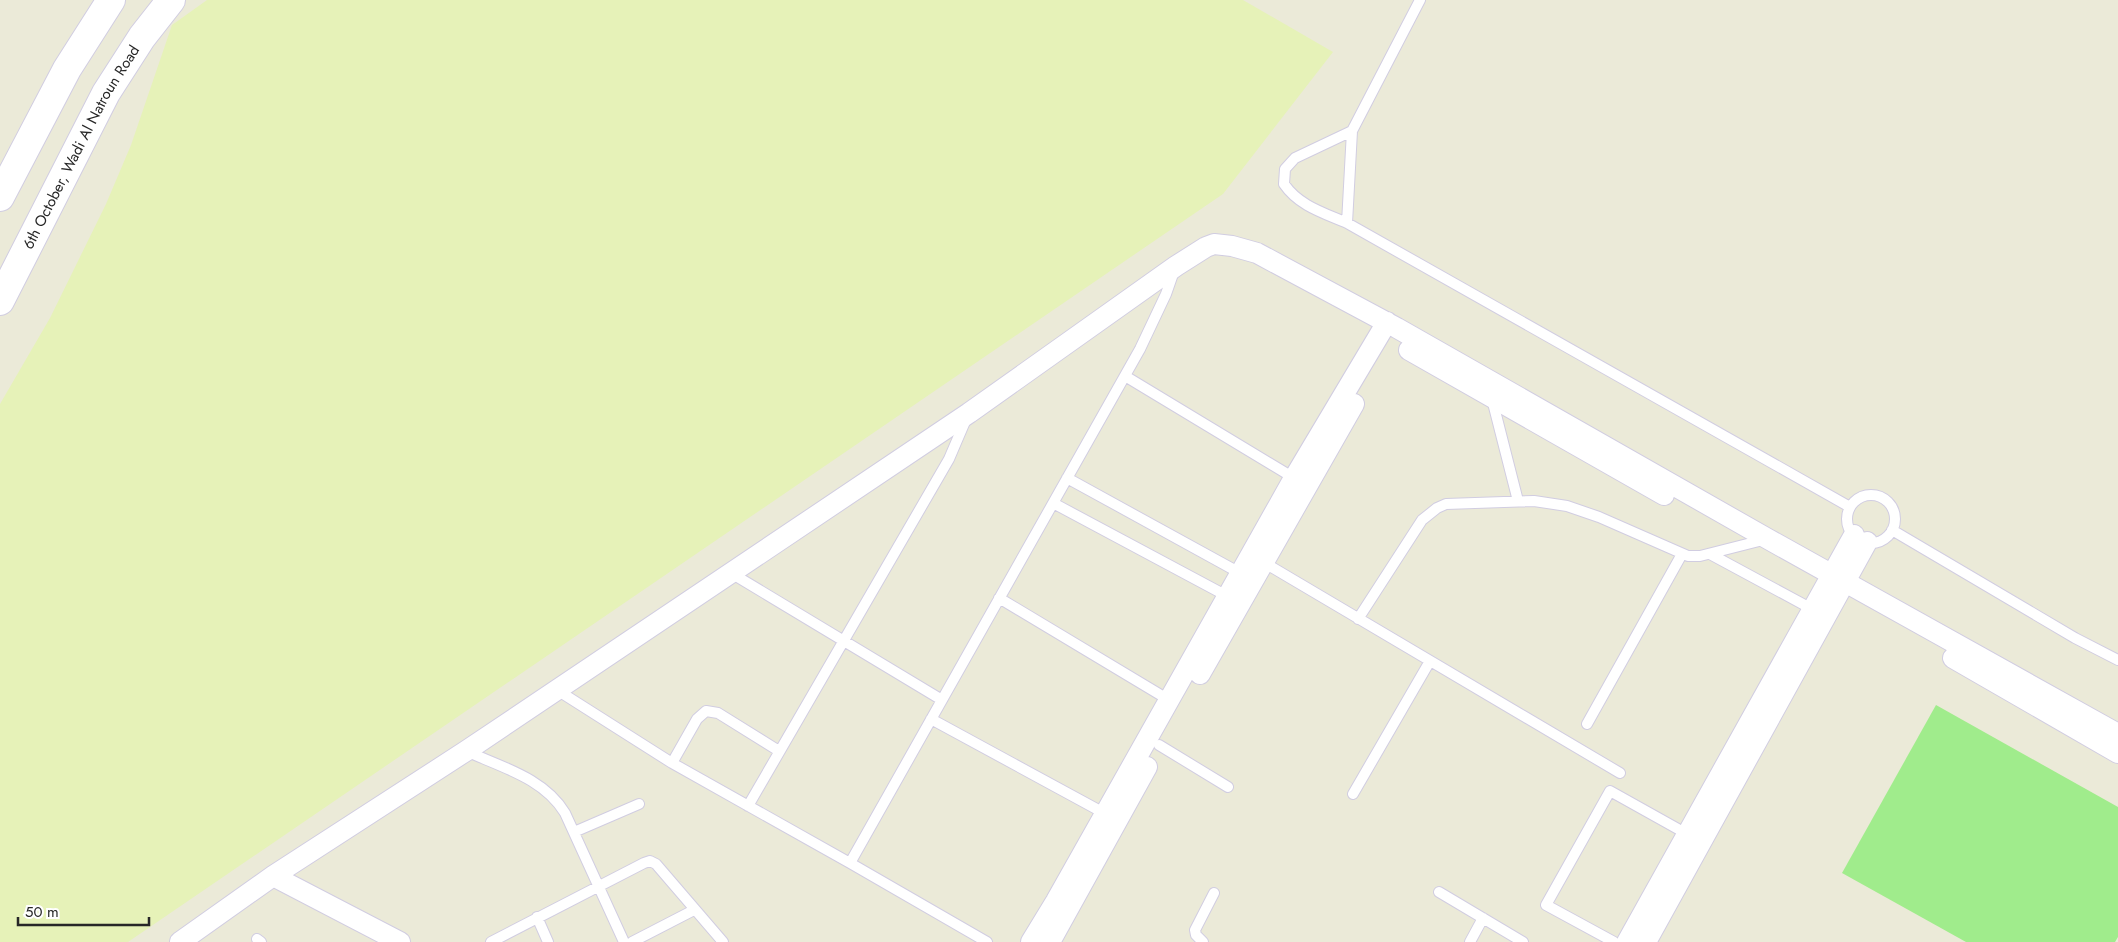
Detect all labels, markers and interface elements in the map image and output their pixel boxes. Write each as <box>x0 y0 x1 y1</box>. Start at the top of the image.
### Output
street label: 6th October, Wadi Al Natroun Road <box>17 41 145 253</box>
scale bar <box>18 894 149 926</box>
text: 50 m <box>25 901 59 923</box>

